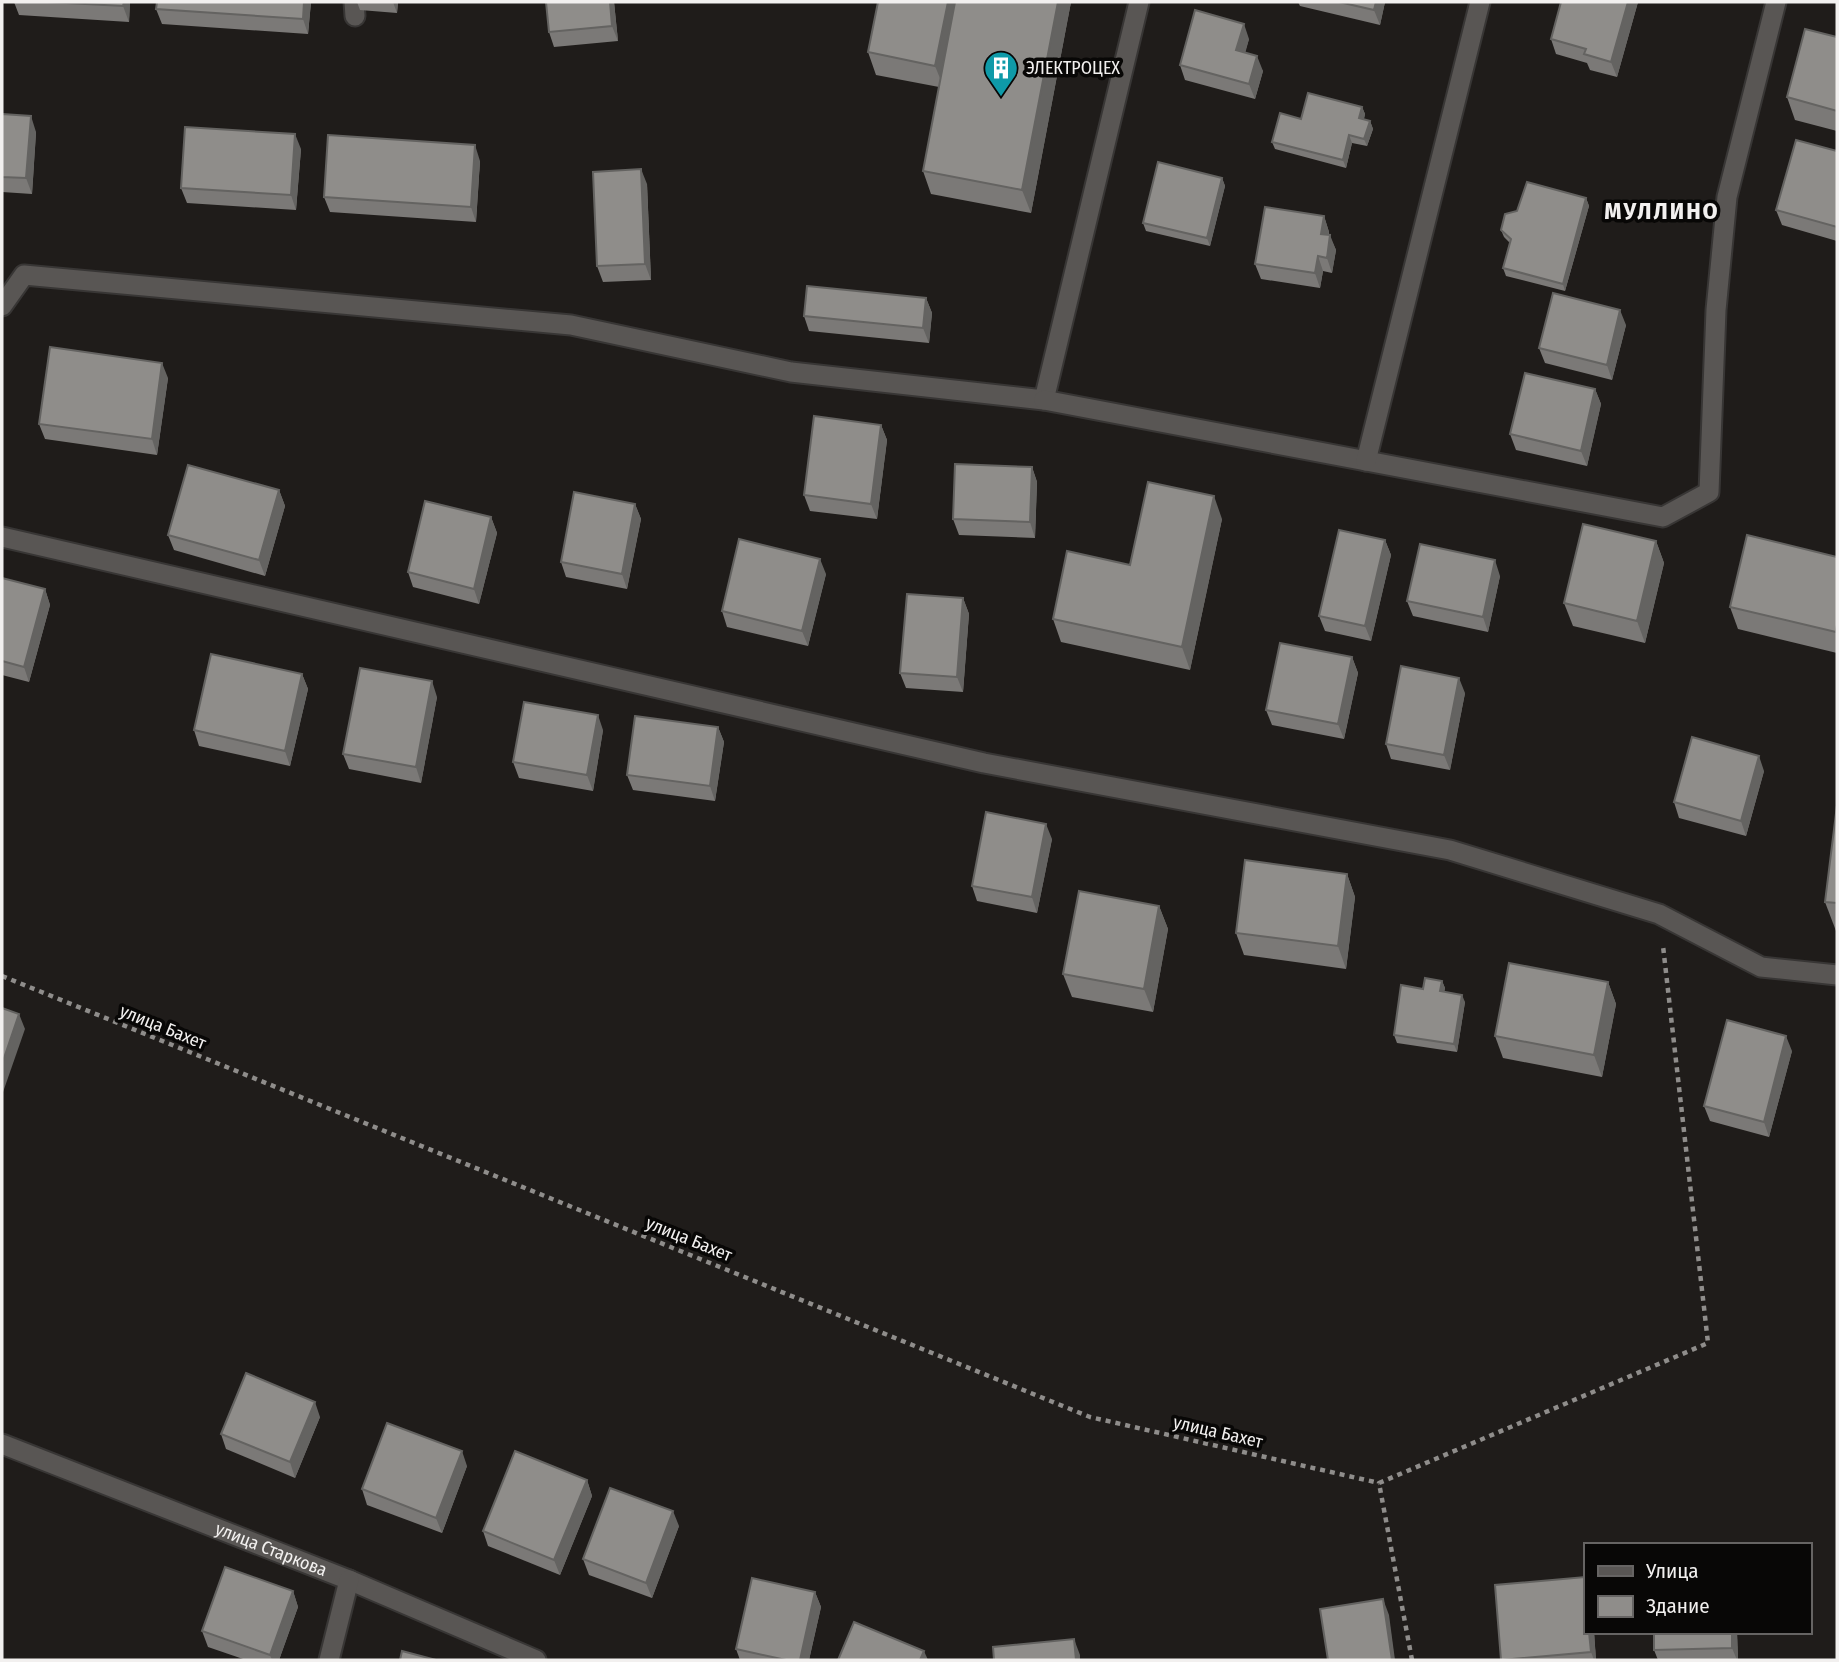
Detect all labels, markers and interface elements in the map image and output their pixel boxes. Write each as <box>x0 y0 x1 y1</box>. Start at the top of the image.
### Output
building icon: ЭЛЕКТРОЦЕХ <box>982 49 1020 98</box>
place label: ЭЛЕКТРОЦЕХ <box>1026 57 1120 79</box>
district label: МУЛЛИНО <box>1604 197 1720 225</box>
street label: улица Бахет <box>117 1000 210 1055</box>
street label: улица Бахет <box>643 1212 736 1267</box>
street label: улица Бахет <box>1171 1411 1266 1453</box>
street label: улица Старкова <box>212 1518 330 1581</box>
legend <box>1584 1543 1811 1634</box>
text: Улица <box>1645 1558 1699 1584</box>
text: Здание <box>1646 1593 1710 1619</box>

